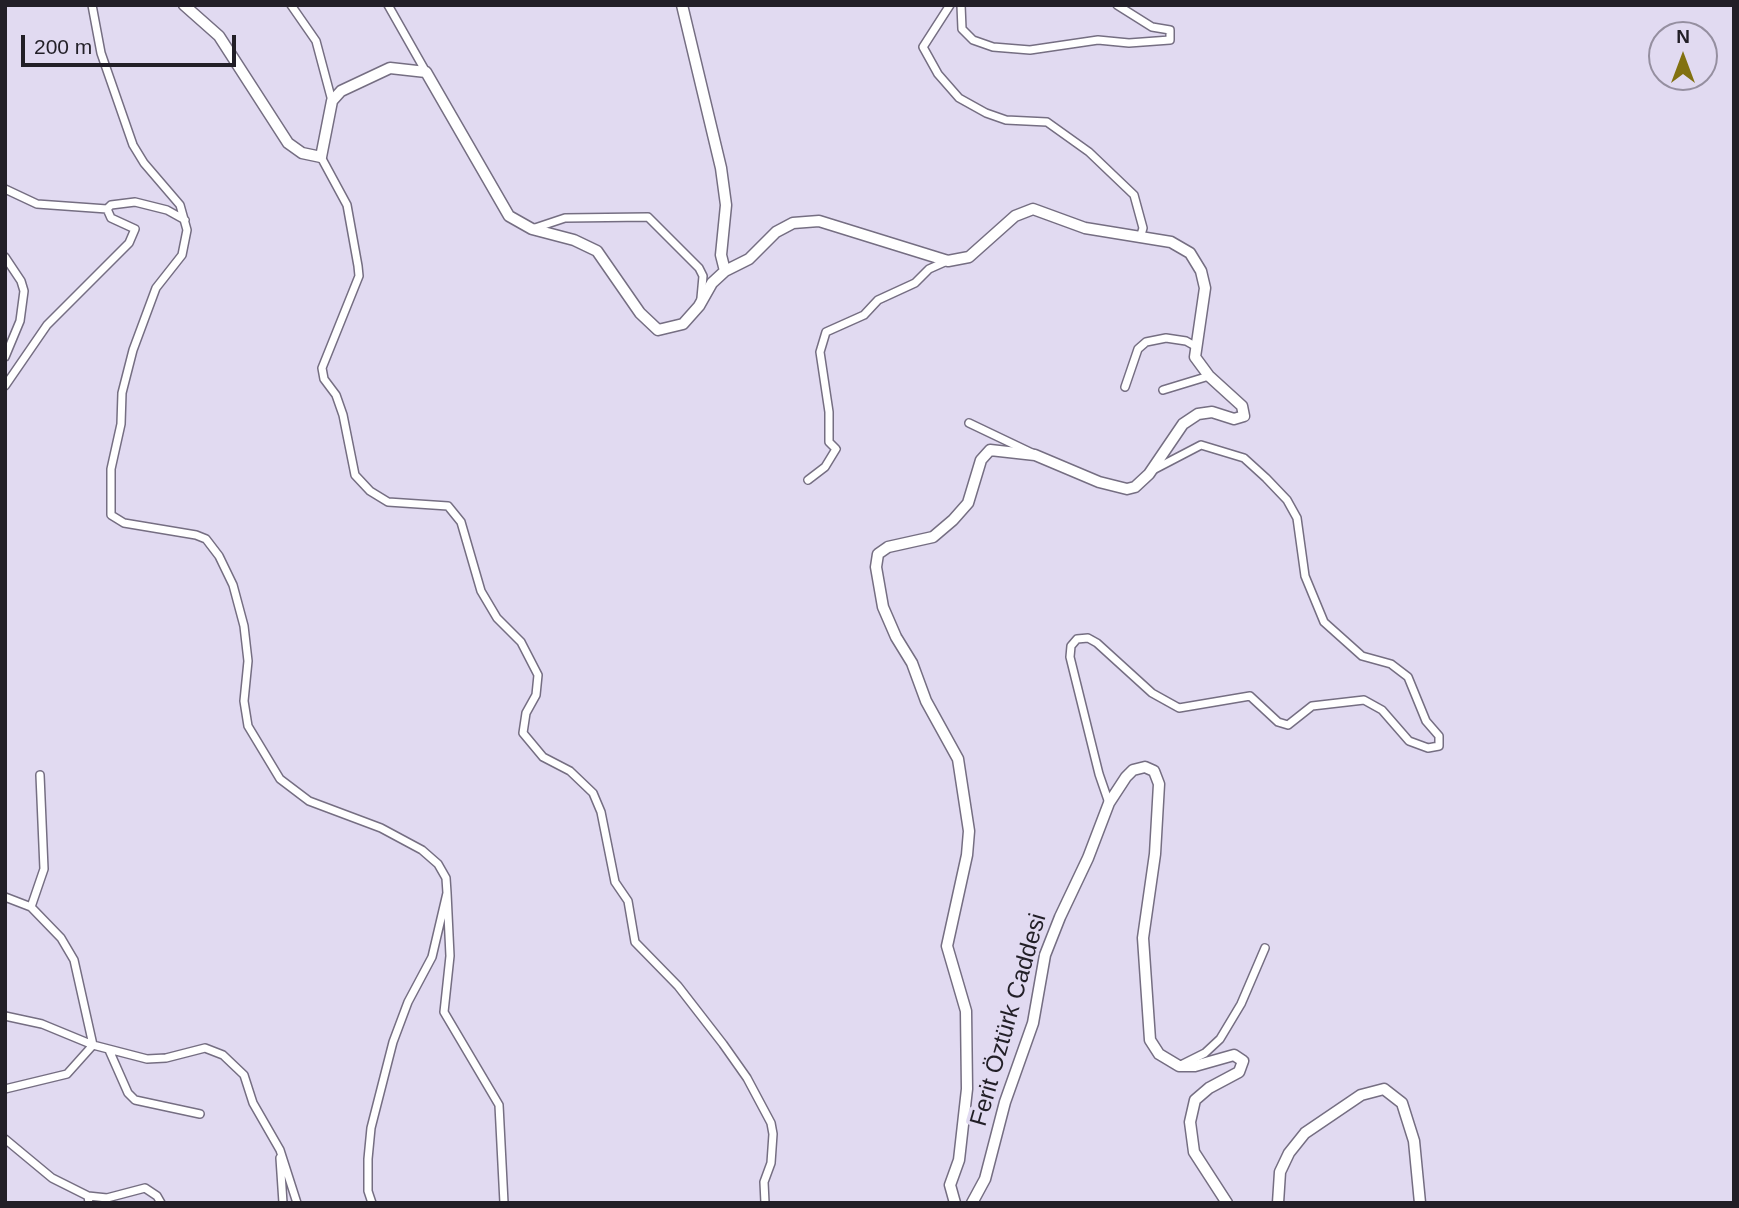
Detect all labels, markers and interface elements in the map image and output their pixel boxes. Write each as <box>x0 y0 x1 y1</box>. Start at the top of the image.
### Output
scale bar <box>24 21 240 65</box>
north arrow <box>1648 21 1718 91</box>
text: N <box>1676 26 1690 47</box>
text: 200 m <box>34 35 92 58</box>
street label: Ferit Öztürk Caddesi <box>965 910 1053 1130</box>

